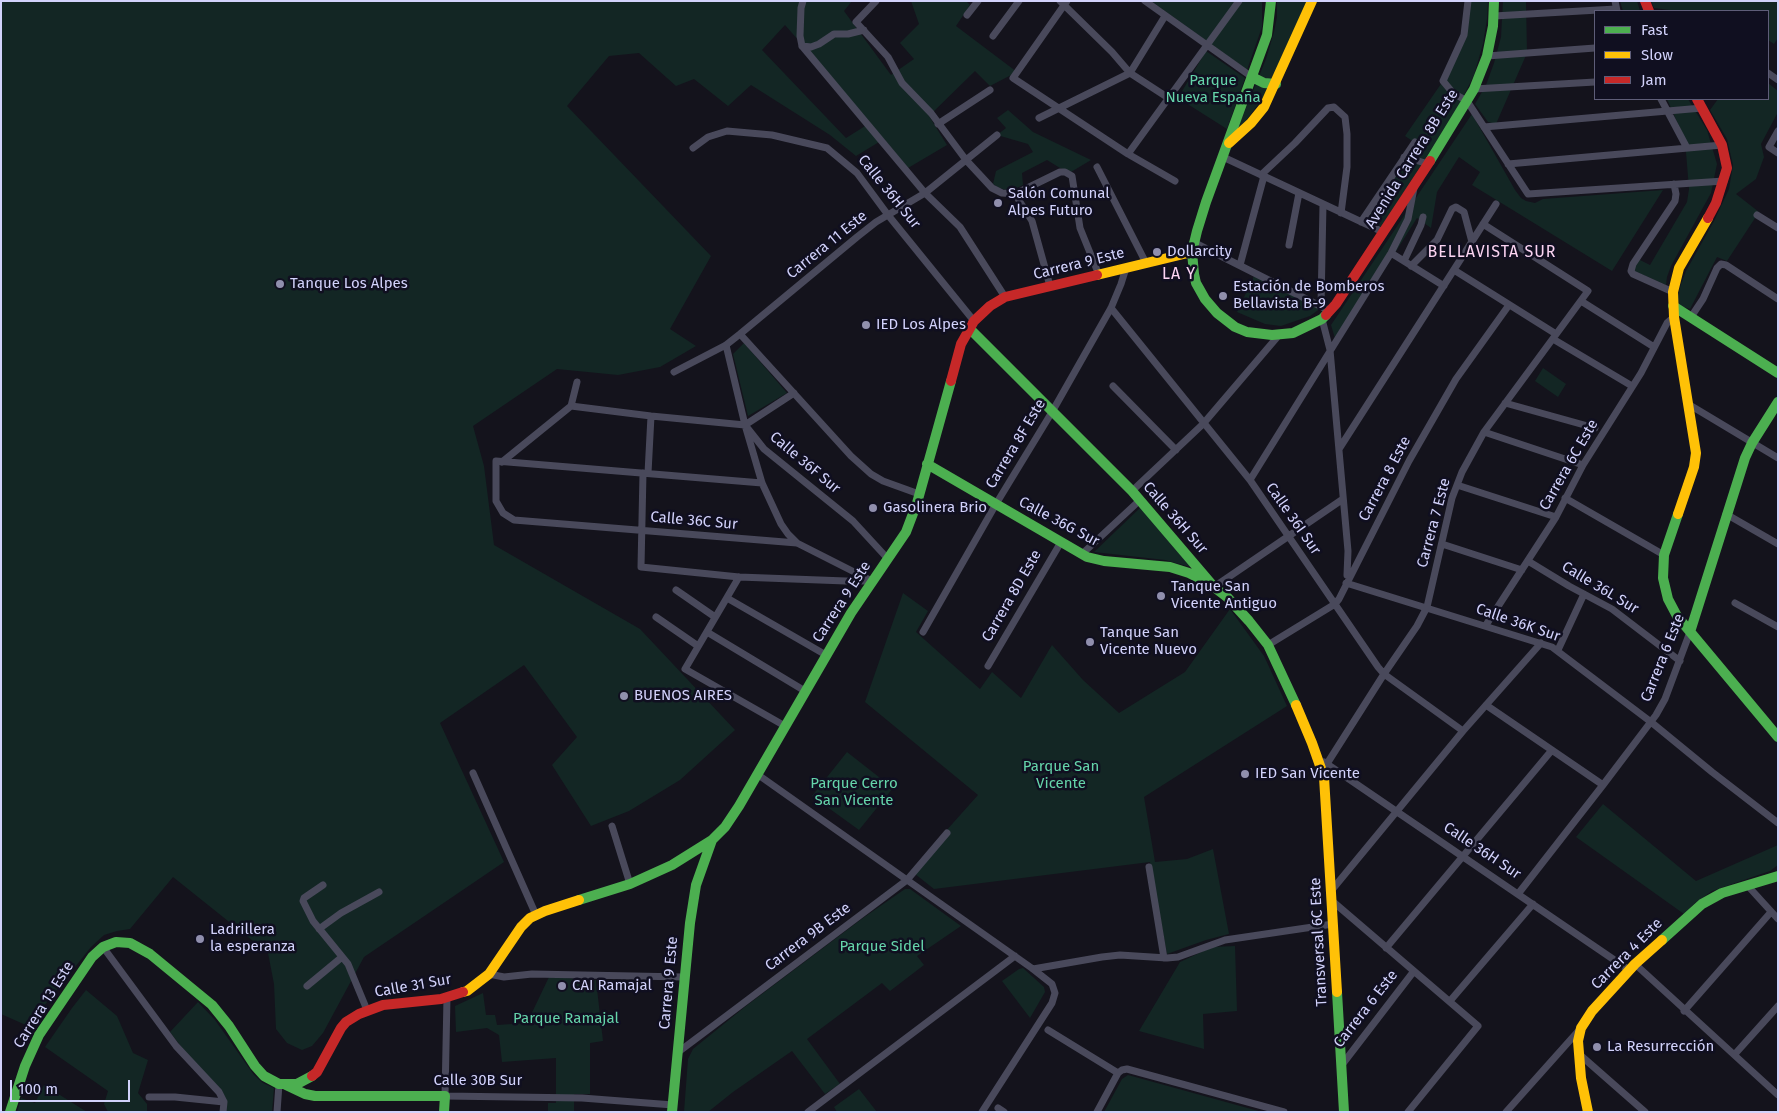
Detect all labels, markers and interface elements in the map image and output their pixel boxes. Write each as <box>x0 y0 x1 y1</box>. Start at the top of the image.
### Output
legend <box>1594 10 1769 100</box>
text: Fast <box>1641 21 1668 39</box>
text: Slow <box>1641 46 1673 64</box>
text: Jam <box>1641 71 1667 89</box>
park label: Parque Nueva España <box>1165 72 1261 107</box>
street label: Avenida Carrera 8B Este <box>1362 86 1462 232</box>
street label: Calle 36H Sur <box>854 152 924 232</box>
place label: Salón Comunal Alpes Futuro <box>1008 185 1110 220</box>
marker: Salón Comunal Alpes Futuro <box>992 197 1004 209</box>
street label: Carrera 11 Este <box>783 207 871 283</box>
place label: Dollarcity <box>1167 243 1232 261</box>
district label: BELLAVISTA SUR <box>1426 243 1558 263</box>
street label: Carrera 9 Este <box>1032 244 1126 284</box>
marker: Dollarcity <box>1151 246 1163 258</box>
district label: LA Y <box>1161 265 1197 285</box>
place label: Tanque Los Alpes <box>290 275 408 293</box>
marker: Tanque Los Alpes <box>274 278 286 290</box>
place label: Estación de Bomberos Bellavista B-9 <box>1233 278 1384 313</box>
marker: Estación de Bomberos Bellavista B-9 <box>1217 290 1229 302</box>
place label: IED Los Alpes <box>876 316 966 334</box>
marker: IED Los Alpes <box>860 319 872 331</box>
street label: Carrera 8F Este <box>982 396 1050 492</box>
street label: Carrera 6C Este <box>1536 416 1602 514</box>
street label: Calle 36F Sur <box>766 428 844 498</box>
street label: Carrera 8 Este <box>1355 433 1415 525</box>
street label: Carrera 7 Este <box>1413 476 1455 570</box>
street label: Calle 36H Sur <box>1139 478 1211 558</box>
street label: Calle 36I Sur <box>1262 480 1324 558</box>
street label: Calle 36G Sur <box>1016 493 1102 551</box>
place label: Gasolinera Brio <box>883 499 987 517</box>
marker: Gasolinera Brio <box>867 502 879 514</box>
street label: Calle 36C Sur <box>650 508 738 534</box>
street label: Carrera 8D Este <box>978 547 1046 645</box>
street label: Carrera 9 Este <box>809 558 875 646</box>
street label: Calle 36L Sur <box>1558 558 1642 618</box>
place label: Tanque San Vicente Antiguo <box>1171 578 1277 613</box>
marker: Tanque San Vicente Antiguo <box>1155 590 1167 602</box>
street label: Calle 36K Sur <box>1473 600 1563 646</box>
street label: Carrera 6 Este <box>1637 611 1689 705</box>
place label: Tanque San Vicente Nuevo <box>1100 624 1197 659</box>
marker: Tanque San Vicente Nuevo <box>1084 636 1096 648</box>
place label: BUENOS AIRES <box>634 687 732 705</box>
marker: BUENOS AIRES <box>618 690 630 702</box>
park label: Parque San Vicente <box>1023 758 1099 793</box>
place label: IED San Vicente <box>1255 765 1360 783</box>
marker: IED San Vicente <box>1239 768 1251 780</box>
park label: Parque Cerro San Vicente <box>810 775 898 810</box>
street label: Calle 36H Sur <box>1440 819 1524 883</box>
street label: Transversal 6C Este <box>1307 877 1331 1007</box>
street label: Carrera 9B Este <box>762 899 854 975</box>
street label: Carrera 4 Este <box>1588 915 1666 993</box>
place label: Ladrillera la esperanza <box>210 921 295 956</box>
marker: Ladrillera la esperanza <box>194 933 206 945</box>
street label: Carrera 9 Este <box>656 936 682 1030</box>
park label: Parque Sidel <box>839 938 925 956</box>
street label: Carrera 13 Este <box>10 958 78 1052</box>
street label: Carrera 6 Este <box>1330 967 1402 1051</box>
street label: Calle 31 Sur <box>373 970 453 1002</box>
place label: CAI Ramajal <box>572 977 652 995</box>
marker: CAI Ramajal <box>556 980 568 992</box>
park label: Parque Ramajal <box>513 1010 619 1028</box>
place label: La Resurrección <box>1607 1038 1714 1056</box>
marker: La Resurrección <box>1591 1041 1603 1053</box>
scale bar <box>12 1070 132 1102</box>
street label: Calle 30B Sur <box>434 1072 522 1090</box>
text: 100 m <box>18 1080 58 1098</box>

